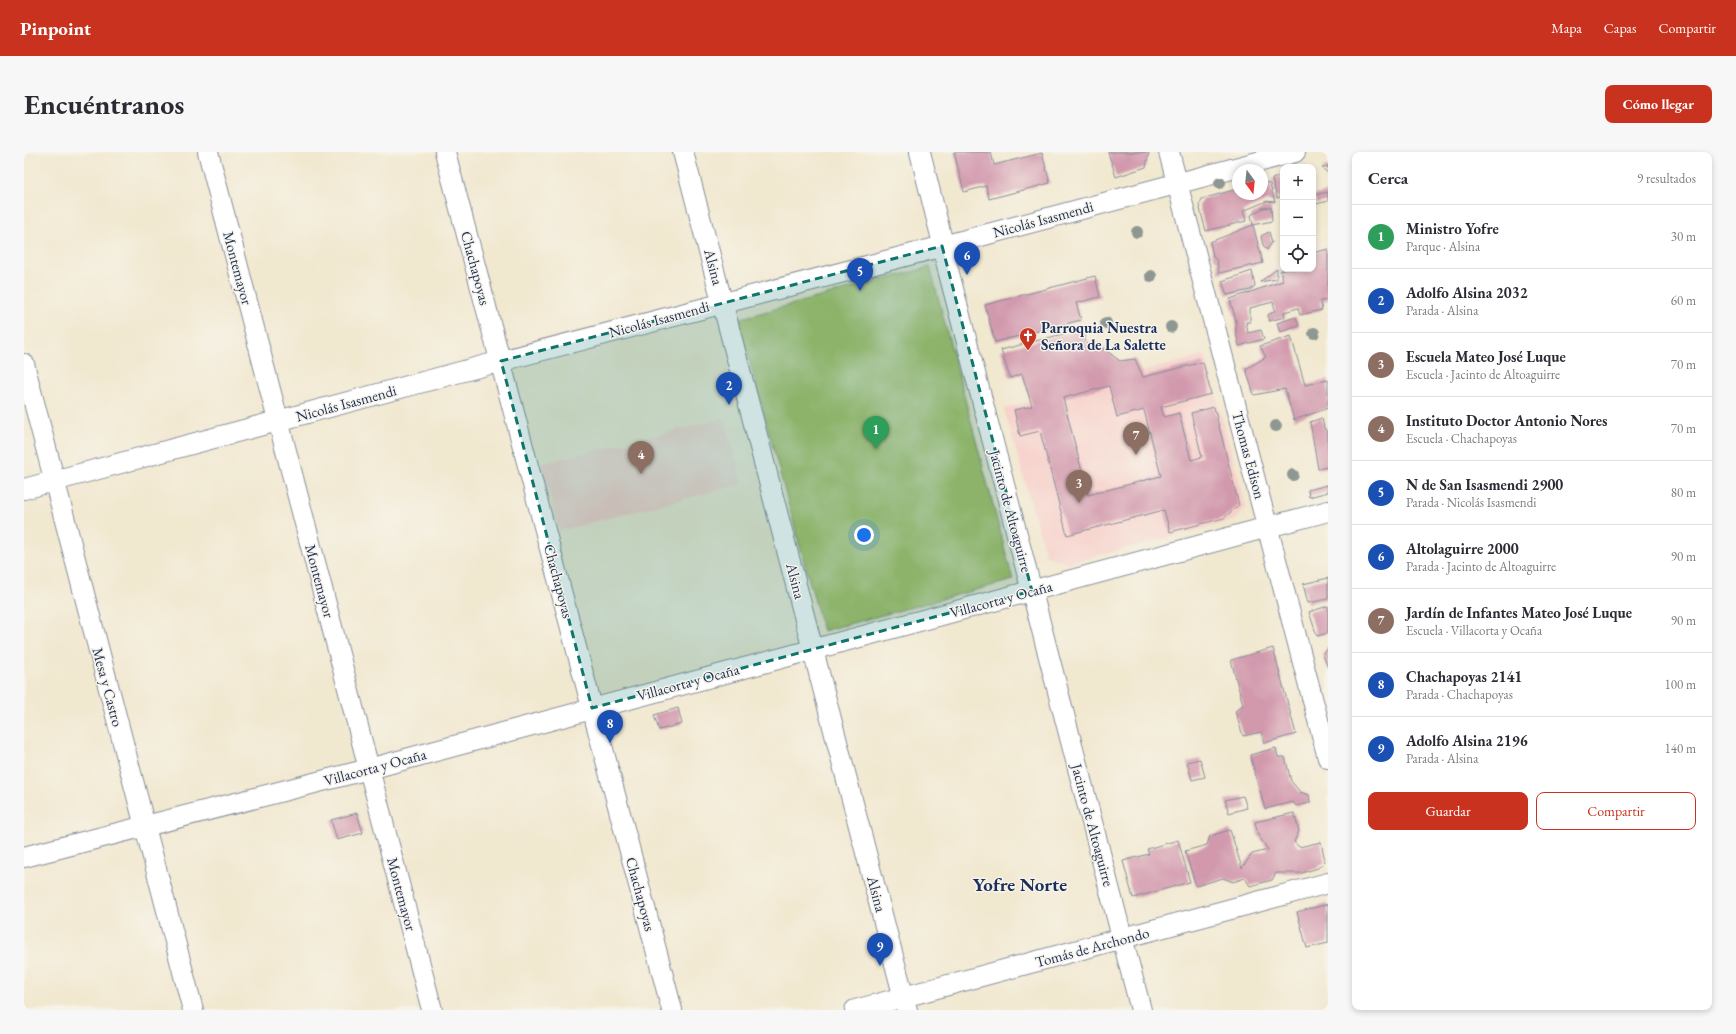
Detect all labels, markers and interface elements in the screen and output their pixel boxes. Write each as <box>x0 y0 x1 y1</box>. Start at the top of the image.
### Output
text: Pinpoint <box>20 16 91 41</box>
text: Mapa <box>1551 19 1582 37</box>
text: Capas <box>1604 19 1636 37</box>
text: Compartir <box>1658 19 1716 37</box>
button: Cómo llegar <box>1605 85 1712 123</box>
text: Encuéntranos <box>24 86 184 122</box>
north arrow <box>1232 164 1268 200</box>
map controls <box>1280 164 1316 272</box>
button: + <box>1280 164 1316 200</box>
text: Cerca <box>1368 167 1408 189</box>
text: 9 resultados <box>1637 170 1696 187</box>
street label: Nicolás Isasmendi <box>991 196 1096 242</box>
button: − <box>1280 200 1316 236</box>
text: Ministro Yofre <box>1406 219 1499 238</box>
text: 1 <box>1378 228 1384 245</box>
text: 30 m <box>1671 228 1696 245</box>
street label: Montemayor <box>219 229 257 307</box>
street label: Chachapoyas <box>457 229 495 307</box>
button: locate <box>1280 236 1316 272</box>
text: Parque · Alsina <box>1406 238 1480 255</box>
pin: 6 <box>954 242 980 275</box>
street label: Alsina <box>700 246 728 287</box>
pin: 5 <box>847 258 873 291</box>
text: Adolfo Alsina 2032 <box>1406 283 1528 302</box>
text: 2 <box>1378 292 1384 309</box>
text: 60 m <box>1671 292 1696 309</box>
street label: Nicolás Isasmendi <box>607 296 712 342</box>
text: Parada · Alsina <box>1406 302 1478 319</box>
place label: Parroquia Nuestra Señora de La Salette <box>1041 318 1166 354</box>
church icon: Parroquia Nuestra Señora de La Salette <box>1018 326 1038 351</box>
text: Escuela Mateo José Luque <box>1406 347 1566 366</box>
text: 3 <box>1378 356 1384 373</box>
text: 70 m <box>1671 356 1696 373</box>
text: Escuela · Jacinto de Altoaguirre <box>1406 366 1560 383</box>
pin: 2 <box>716 372 742 405</box>
street label: Nicolás Isasmendi <box>294 380 399 426</box>
street label: Thomas Edison <box>1228 409 1270 501</box>
text: Instituto Doctor Antonio Nores <box>1406 411 1607 430</box>
pin: 1 <box>863 416 889 449</box>
text: 4 <box>1378 420 1384 437</box>
text: 70 m <box>1671 420 1696 437</box>
pin: 7 <box>1123 422 1149 455</box>
text: Escuela · Chachapoyas <box>1406 430 1517 447</box>
pin: 4 <box>628 441 654 474</box>
street label: Jacinto de Altoaguirre <box>985 446 1037 575</box>
pin: 3 <box>1066 470 1092 503</box>
text: N de San Isasmendi 2900 <box>1406 475 1563 494</box>
text: 5 <box>1378 484 1384 501</box>
text: 80 m <box>1671 484 1696 501</box>
text: Parada · Nicolás Isasmendi <box>1406 494 1536 511</box>
your location <box>854 525 874 545</box>
text: Altolaguirre 2000 <box>1406 539 1519 558</box>
street label: Montemayor <box>301 542 339 620</box>
street label: Chachapoyas <box>540 542 578 620</box>
text: 6 <box>1378 548 1384 565</box>
text: 90 m <box>1671 548 1696 565</box>
text: Parada · Jacinto de Altoaguirre <box>1406 558 1556 575</box>
street label: Alsina <box>782 560 810 601</box>
street label: Villacorta y Ocaña <box>948 576 1054 622</box>
text: Jardín de Infantes Mateo José Luque <box>1406 603 1632 622</box>
text: 7 <box>1378 612 1384 629</box>
text: 90 m <box>1671 612 1696 629</box>
text: Escuela · Villacorta y Ocaña <box>1406 622 1542 639</box>
street label: Mesa y Castro <box>88 645 128 729</box>
street label: Villacorta y Ocaña <box>635 659 741 705</box>
text: Chachapoyas 2141 <box>1406 667 1522 686</box>
text: 8 <box>1378 676 1384 693</box>
text: 100 m <box>1665 676 1696 693</box>
text: Parada · Chachapoyas <box>1406 686 1513 703</box>
pin: 8 <box>597 710 623 743</box>
text: Adolfo Alsina 2196 <box>1406 731 1528 750</box>
text: 9 <box>1378 740 1384 757</box>
text: 140 m <box>1665 740 1696 757</box>
street label: Villacorta y Ocaña <box>322 744 428 790</box>
text: Parada · Alsina <box>1406 750 1478 767</box>
street label: Jacinto de Altoaguirre <box>1067 760 1119 889</box>
button: Guardar <box>1368 792 1528 830</box>
button: Compartir <box>1536 792 1696 830</box>
street label: Montemayor <box>383 855 421 933</box>
street label: Chachapoyas <box>622 855 660 933</box>
district label: Yofre Norte <box>973 872 1067 897</box>
street label: Alsina <box>863 873 891 914</box>
street label: Tomás de Archondo <box>1033 923 1151 971</box>
pin: 9 <box>867 933 893 966</box>

